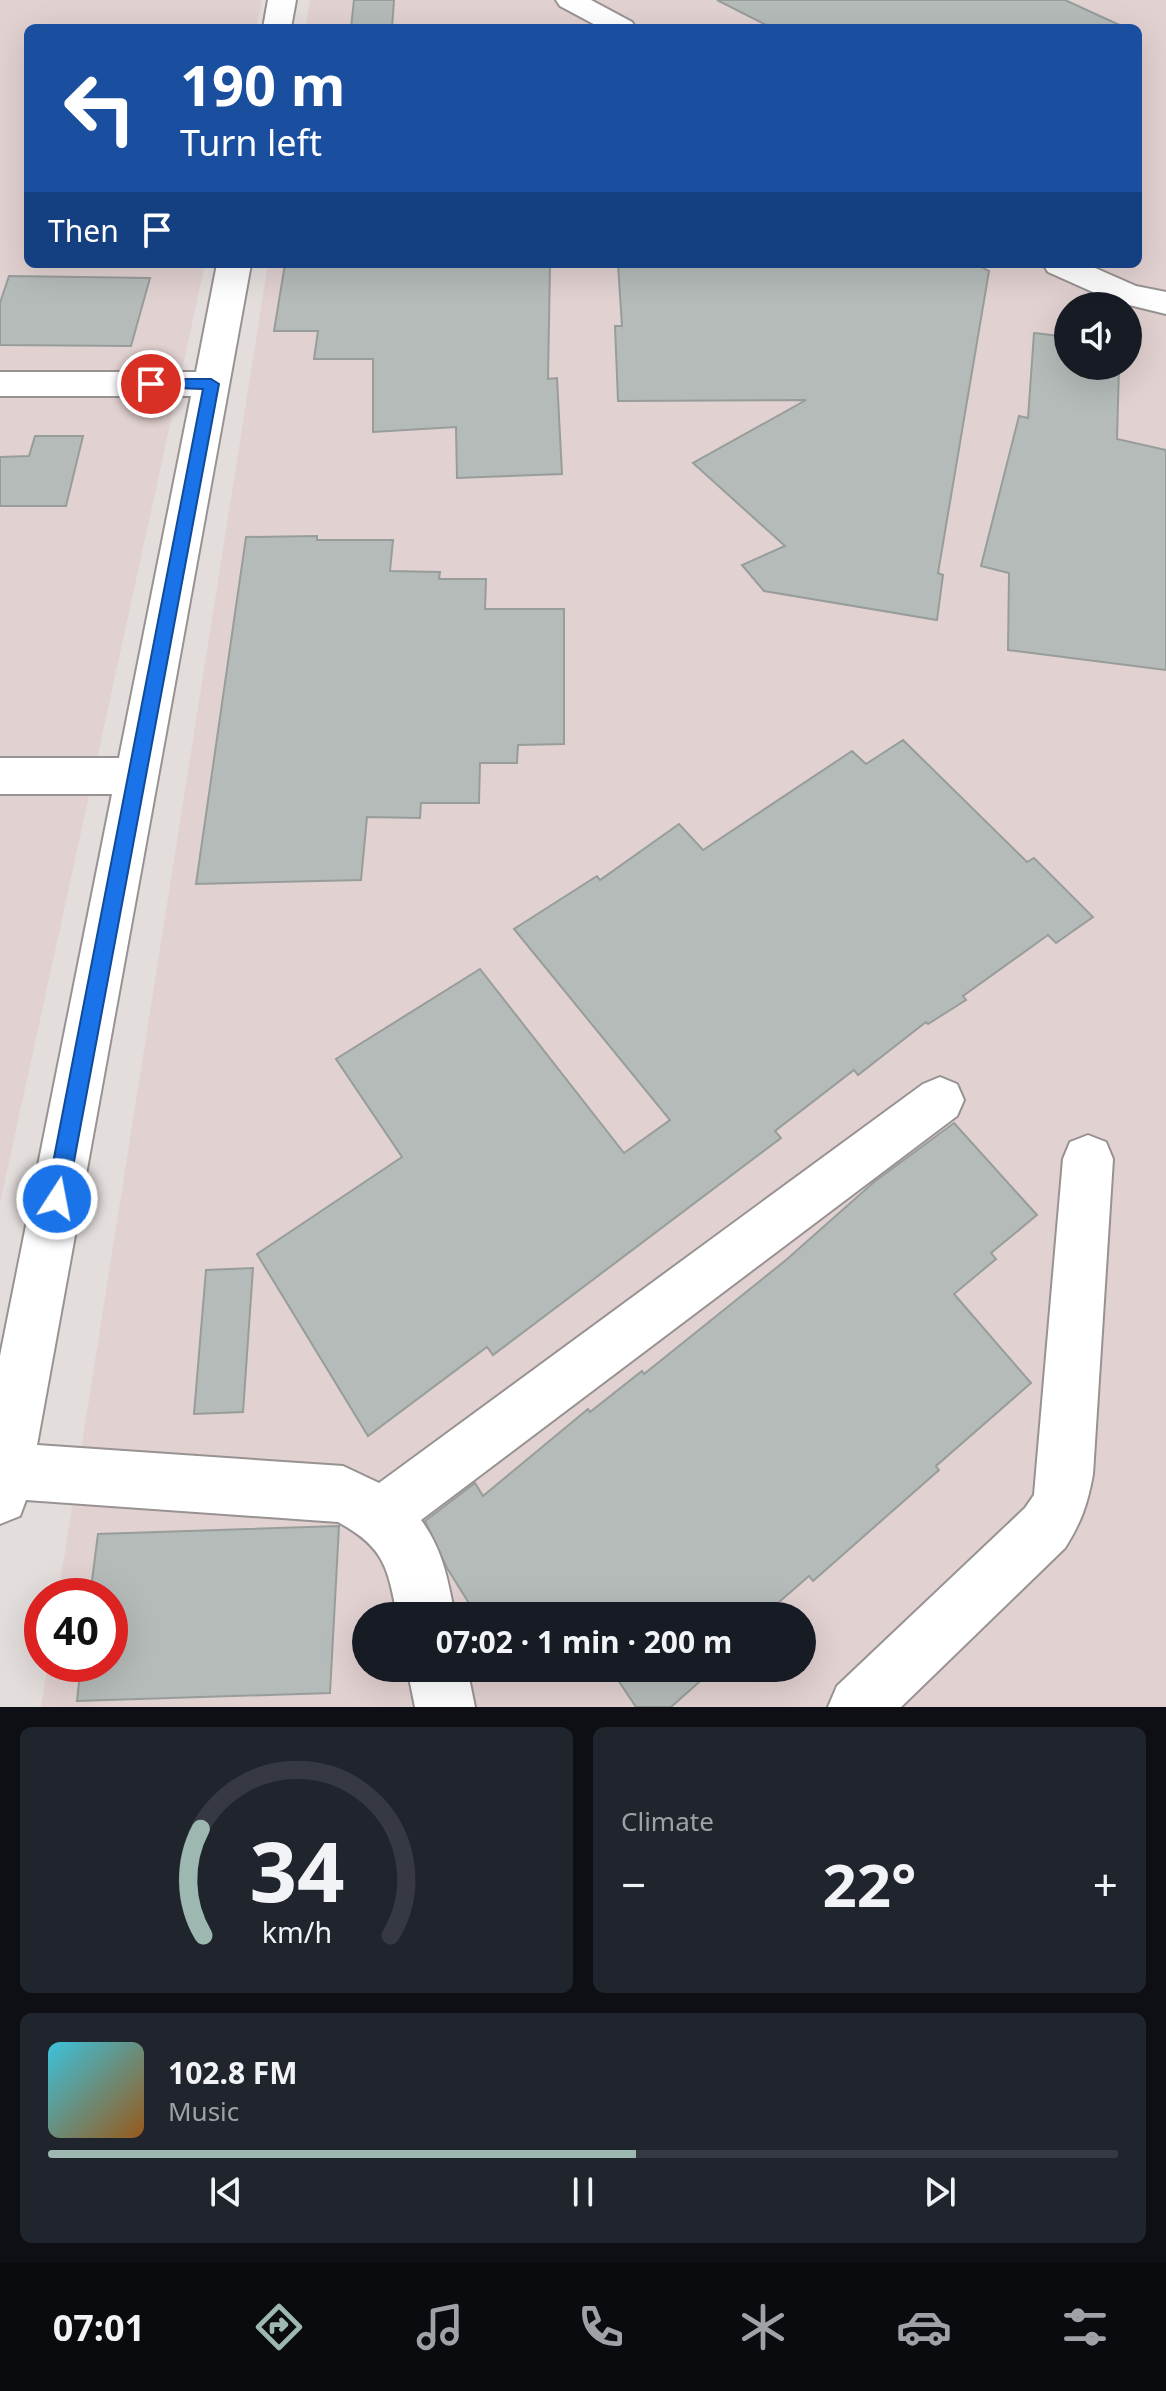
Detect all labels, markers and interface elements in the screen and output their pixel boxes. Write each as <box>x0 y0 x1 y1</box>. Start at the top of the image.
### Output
text: 190 m <box>180 46 345 122</box>
icon: left <box>48 56 152 160</box>
text: Turn left <box>180 118 322 167</box>
icon: arrive <box>135 208 179 252</box>
text: Then <box>48 210 119 251</box>
map controls <box>1054 292 1142 380</box>
button: sound <box>1054 292 1142 380</box>
pin <box>117 350 185 418</box>
icon: arrive <box>129 362 173 406</box>
position arrow <box>15 1157 99 1241</box>
speed limit sign: 40 <box>24 1578 128 1682</box>
text: 07:02 · 1 min · 200 m <box>436 1621 732 1662</box>
text: Climate <box>621 1803 714 1839</box>
text: 34 <box>249 1813 344 1926</box>
text: 22° <box>822 1843 917 1925</box>
text: − <box>621 1854 646 1914</box>
text: + <box>1093 1854 1118 1914</box>
text: km/h <box>261 1912 332 1951</box>
text: 102.8 FM <box>168 2052 298 2093</box>
text: Music <box>168 2093 239 2129</box>
icon: previous <box>204 2170 248 2214</box>
icon: pause <box>561 2170 605 2214</box>
icon: next <box>918 2170 962 2214</box>
icon: directions <box>251 2299 307 2355</box>
icon: music <box>412 2299 468 2355</box>
icon: phone <box>573 2299 629 2355</box>
icon: climate <box>735 2299 791 2355</box>
icon: car <box>896 2299 952 2355</box>
icon: filters <box>1057 2299 1113 2355</box>
text: 07:01 <box>53 2303 145 2352</box>

